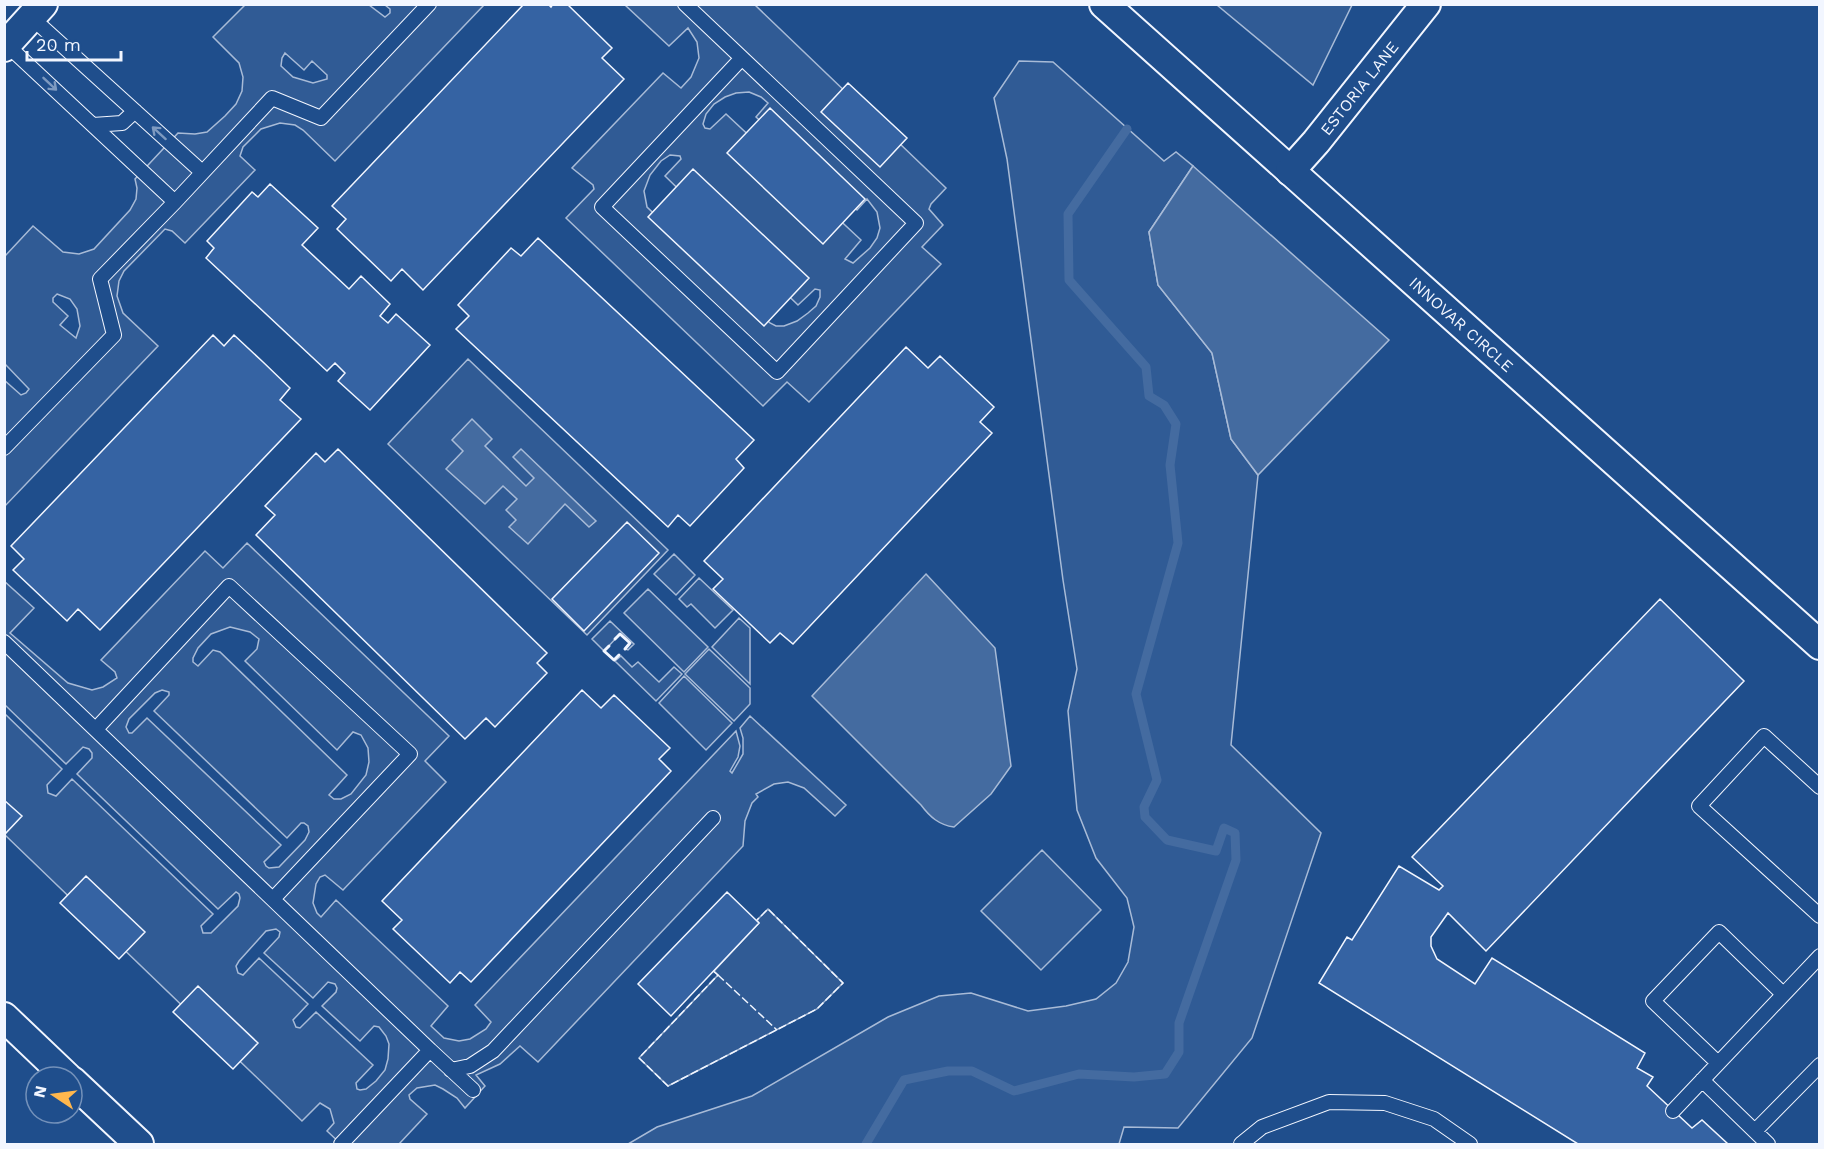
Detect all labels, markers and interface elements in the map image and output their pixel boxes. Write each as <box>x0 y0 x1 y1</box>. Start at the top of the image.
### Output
scale bar <box>27 24 122 62</box>
text: 20 m <box>36 34 81 55</box>
street label: ESTORIA LANE <box>1316 38 1402 139</box>
one-way arrow <box>42 77 57 91</box>
one-way arrow <box>152 126 167 140</box>
street label: INNOVAR CIRCLE <box>1405 273 1517 376</box>
north arrow <box>24 1065 84 1125</box>
text: N <box>29 1084 50 1100</box>

